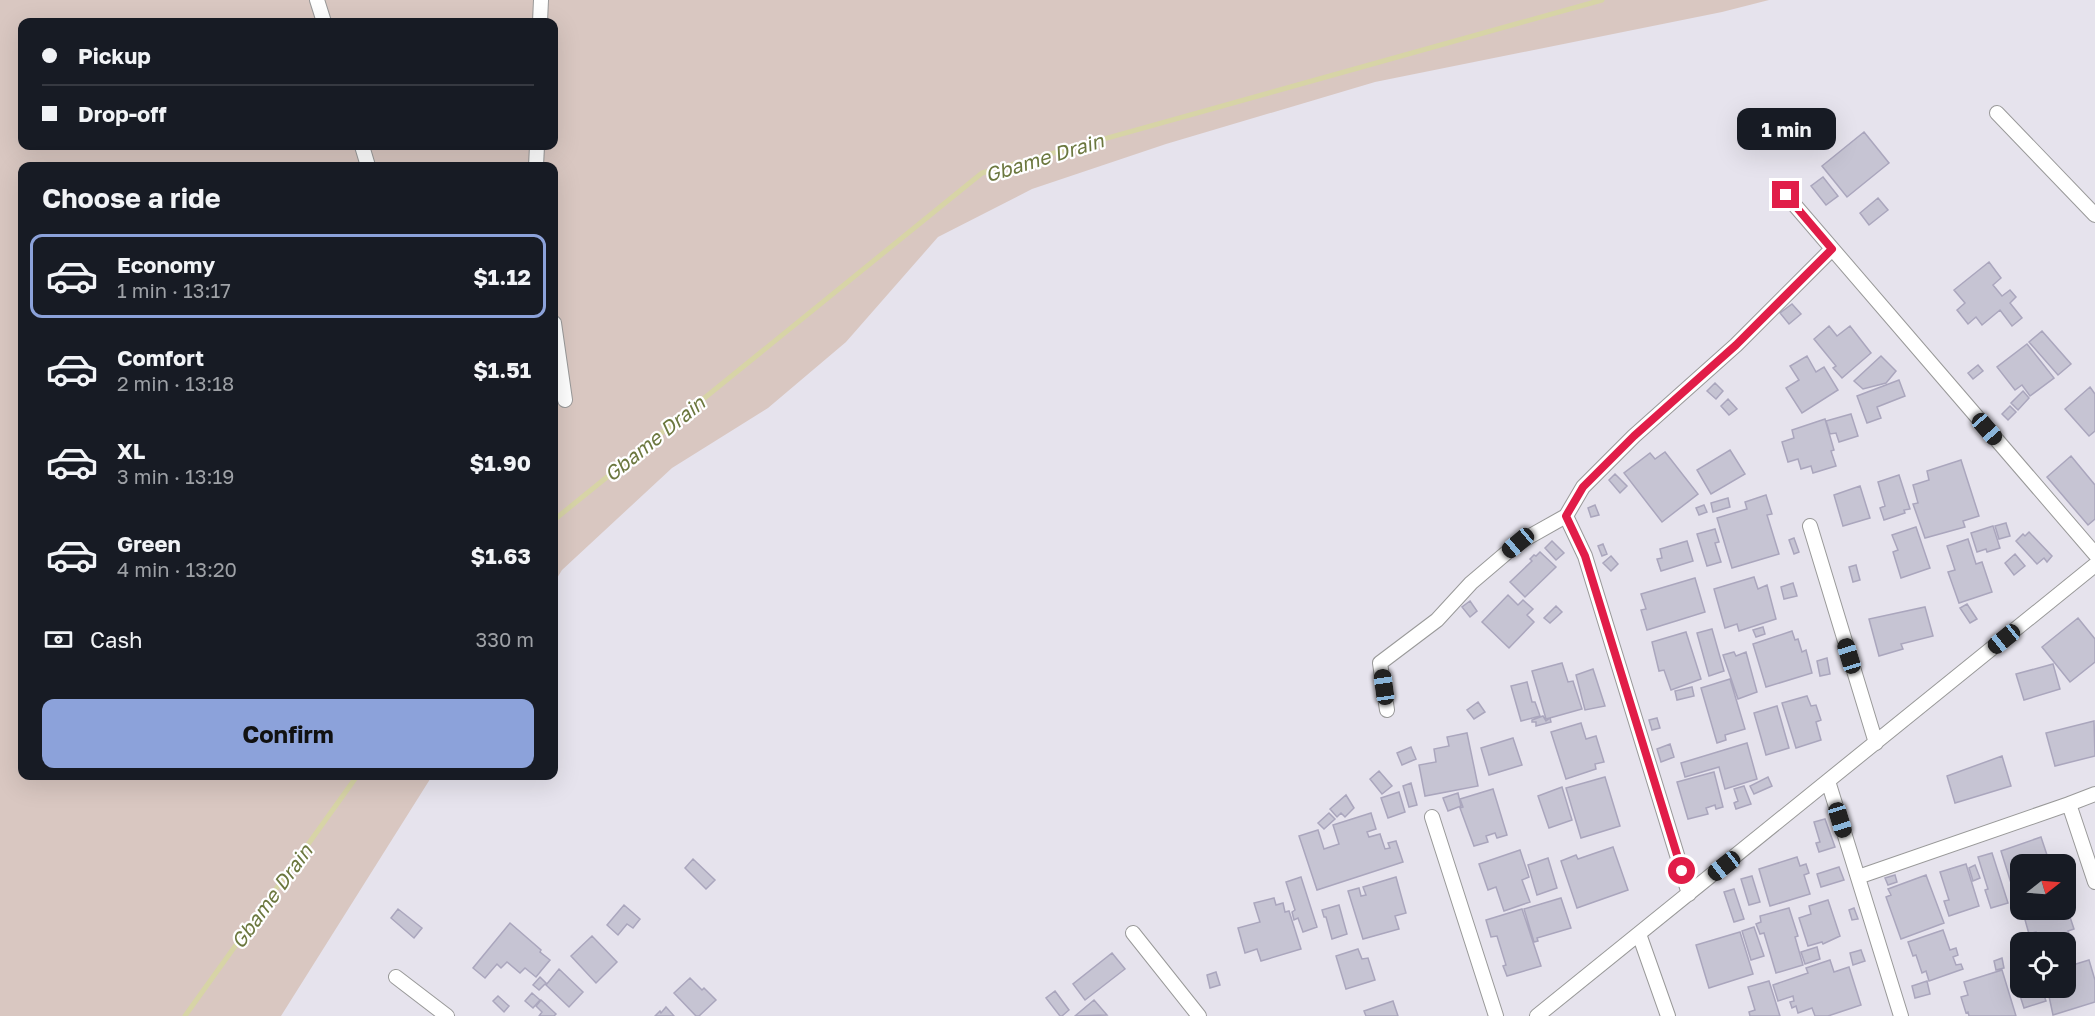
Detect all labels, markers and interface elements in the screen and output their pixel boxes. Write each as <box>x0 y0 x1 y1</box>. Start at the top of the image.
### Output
text: Pickup <box>78 42 151 69</box>
text: Drop-off <box>78 100 167 127</box>
callout: 1 min <box>1736 108 1836 150</box>
text: 1 min <box>1761 117 1812 141</box>
water label: Gbame Drain <box>982 127 1107 186</box>
route end <box>1772 181 1799 208</box>
text: Choose a ride <box>42 182 221 214</box>
icon: car <box>45 249 99 303</box>
text: Economy <box>117 251 215 278</box>
text: $1.12 <box>473 263 531 290</box>
text: 1 min · 13:17 <box>117 278 231 302</box>
icon: car <box>45 342 99 396</box>
text: Comfort <box>117 344 204 371</box>
text: $1.51 <box>473 356 531 383</box>
text: 2 min · 13:18 <box>117 371 234 395</box>
water label: Gbame Drain <box>599 390 710 486</box>
car <box>1968 410 2006 448</box>
icon: car <box>45 435 99 489</box>
text: XL <box>117 437 145 464</box>
text: $1.90 <box>470 449 531 476</box>
text: 3 min · 13:19 <box>117 464 234 488</box>
car <box>1498 525 1538 561</box>
icon: car <box>45 528 99 582</box>
text: Green <box>117 530 181 557</box>
text: $1.63 <box>470 542 531 569</box>
text: 4 min · 13:20 <box>117 557 237 581</box>
car <box>1984 621 2024 657</box>
icon: cash <box>42 623 75 656</box>
text: Cash <box>90 626 143 653</box>
text: 330 m <box>476 627 534 651</box>
car <box>1835 636 1863 676</box>
car <box>1373 668 1395 706</box>
button: Confirm <box>42 699 534 768</box>
car <box>1826 800 1854 840</box>
water label: Gbame Drain <box>225 839 317 953</box>
car <box>1704 848 1744 884</box>
north arrow <box>2010 854 2076 920</box>
map controls <box>2010 854 2076 998</box>
route start <box>1668 857 1695 884</box>
button: locate <box>2010 932 2076 998</box>

